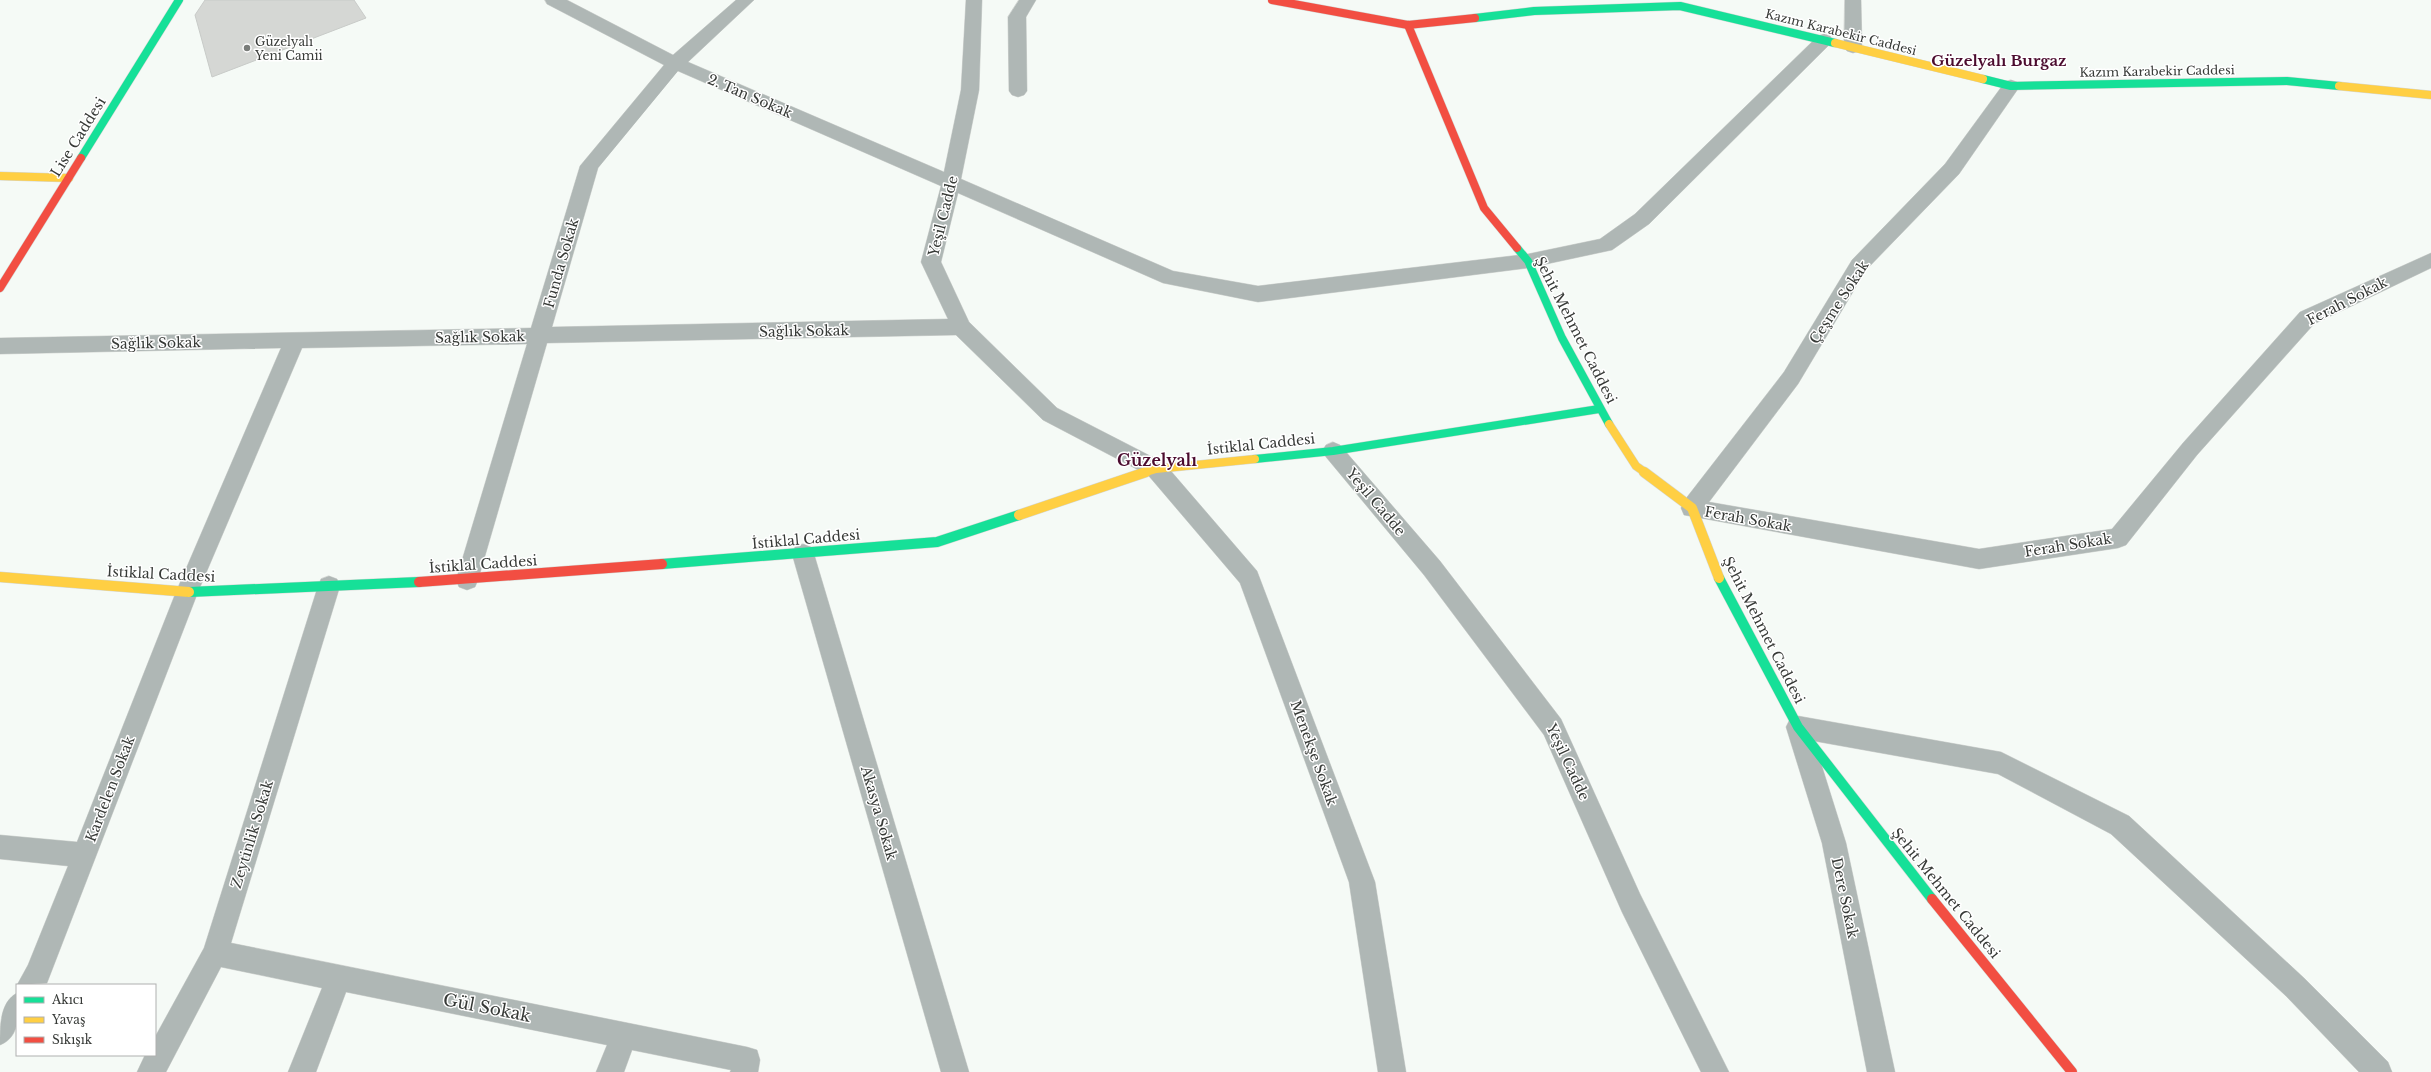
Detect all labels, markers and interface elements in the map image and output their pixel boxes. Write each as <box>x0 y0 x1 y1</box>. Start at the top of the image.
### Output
street label: Kazım Karabekir Caddesi <box>1764 6 1918 58</box>
place label: Güzelyalı Yeni Camii <box>254 34 323 63</box>
marker: Güzelyalı Yeni Camii <box>242 43 252 53</box>
district label: Güzelyalı Burgaz <box>1931 51 2067 70</box>
street label: Kazım Karabekir Caddesi <box>2079 62 2235 80</box>
street label: 2. Tan Sokak <box>705 70 795 122</box>
street label: Lise Caddesi <box>46 94 110 180</box>
street label: Yeşil Cadde <box>924 174 962 259</box>
street label: Funda Sokak <box>540 216 583 310</box>
street label: Şehit Mehmet Caddesi <box>1531 253 1621 407</box>
street label: Çeşme Sokak <box>1805 257 1873 347</box>
street label: Ferah Sokak <box>2304 273 2391 329</box>
street label: Sağlık Sokak <box>759 321 850 341</box>
street label: Sağlık Sokak <box>435 327 526 347</box>
street label: Sağlık Sokak <box>111 333 202 353</box>
street label: İstiklal Caddesi <box>1206 429 1316 459</box>
district label: Güzelyalı <box>1117 450 1197 470</box>
street label: Yeşil Cadde <box>1342 464 1409 539</box>
street label: Ferah Sokak <box>1703 502 1793 536</box>
street label: İstiklal Caddesi <box>751 525 861 553</box>
street label: Ferah Sokak <box>2023 529 2113 561</box>
street label: İstiklal Caddesi <box>428 551 538 577</box>
street label: Şehit Mehmet Caddesi <box>1719 553 1809 707</box>
street label: İstiklal Caddesi <box>106 562 216 586</box>
street label: Menekşe Sokak <box>1287 698 1342 808</box>
street label: Yeşil Cadde <box>1542 720 1594 803</box>
street label: Kardelen Sokak <box>82 733 139 845</box>
street label: Akasya Sokak <box>857 763 901 862</box>
street label: Zeytinlik Sokak <box>227 777 277 890</box>
street label: Şehit Mehmet Caddesi <box>1888 824 2004 962</box>
street label: Dere Sokak <box>1828 856 1862 940</box>
legend <box>16 984 156 1056</box>
street label: Gül Sokak <box>441 989 533 1027</box>
text: Akıcı <box>51 992 83 1007</box>
text: Yavaş <box>51 1012 85 1027</box>
text: Sıkışık <box>52 1032 93 1047</box>

